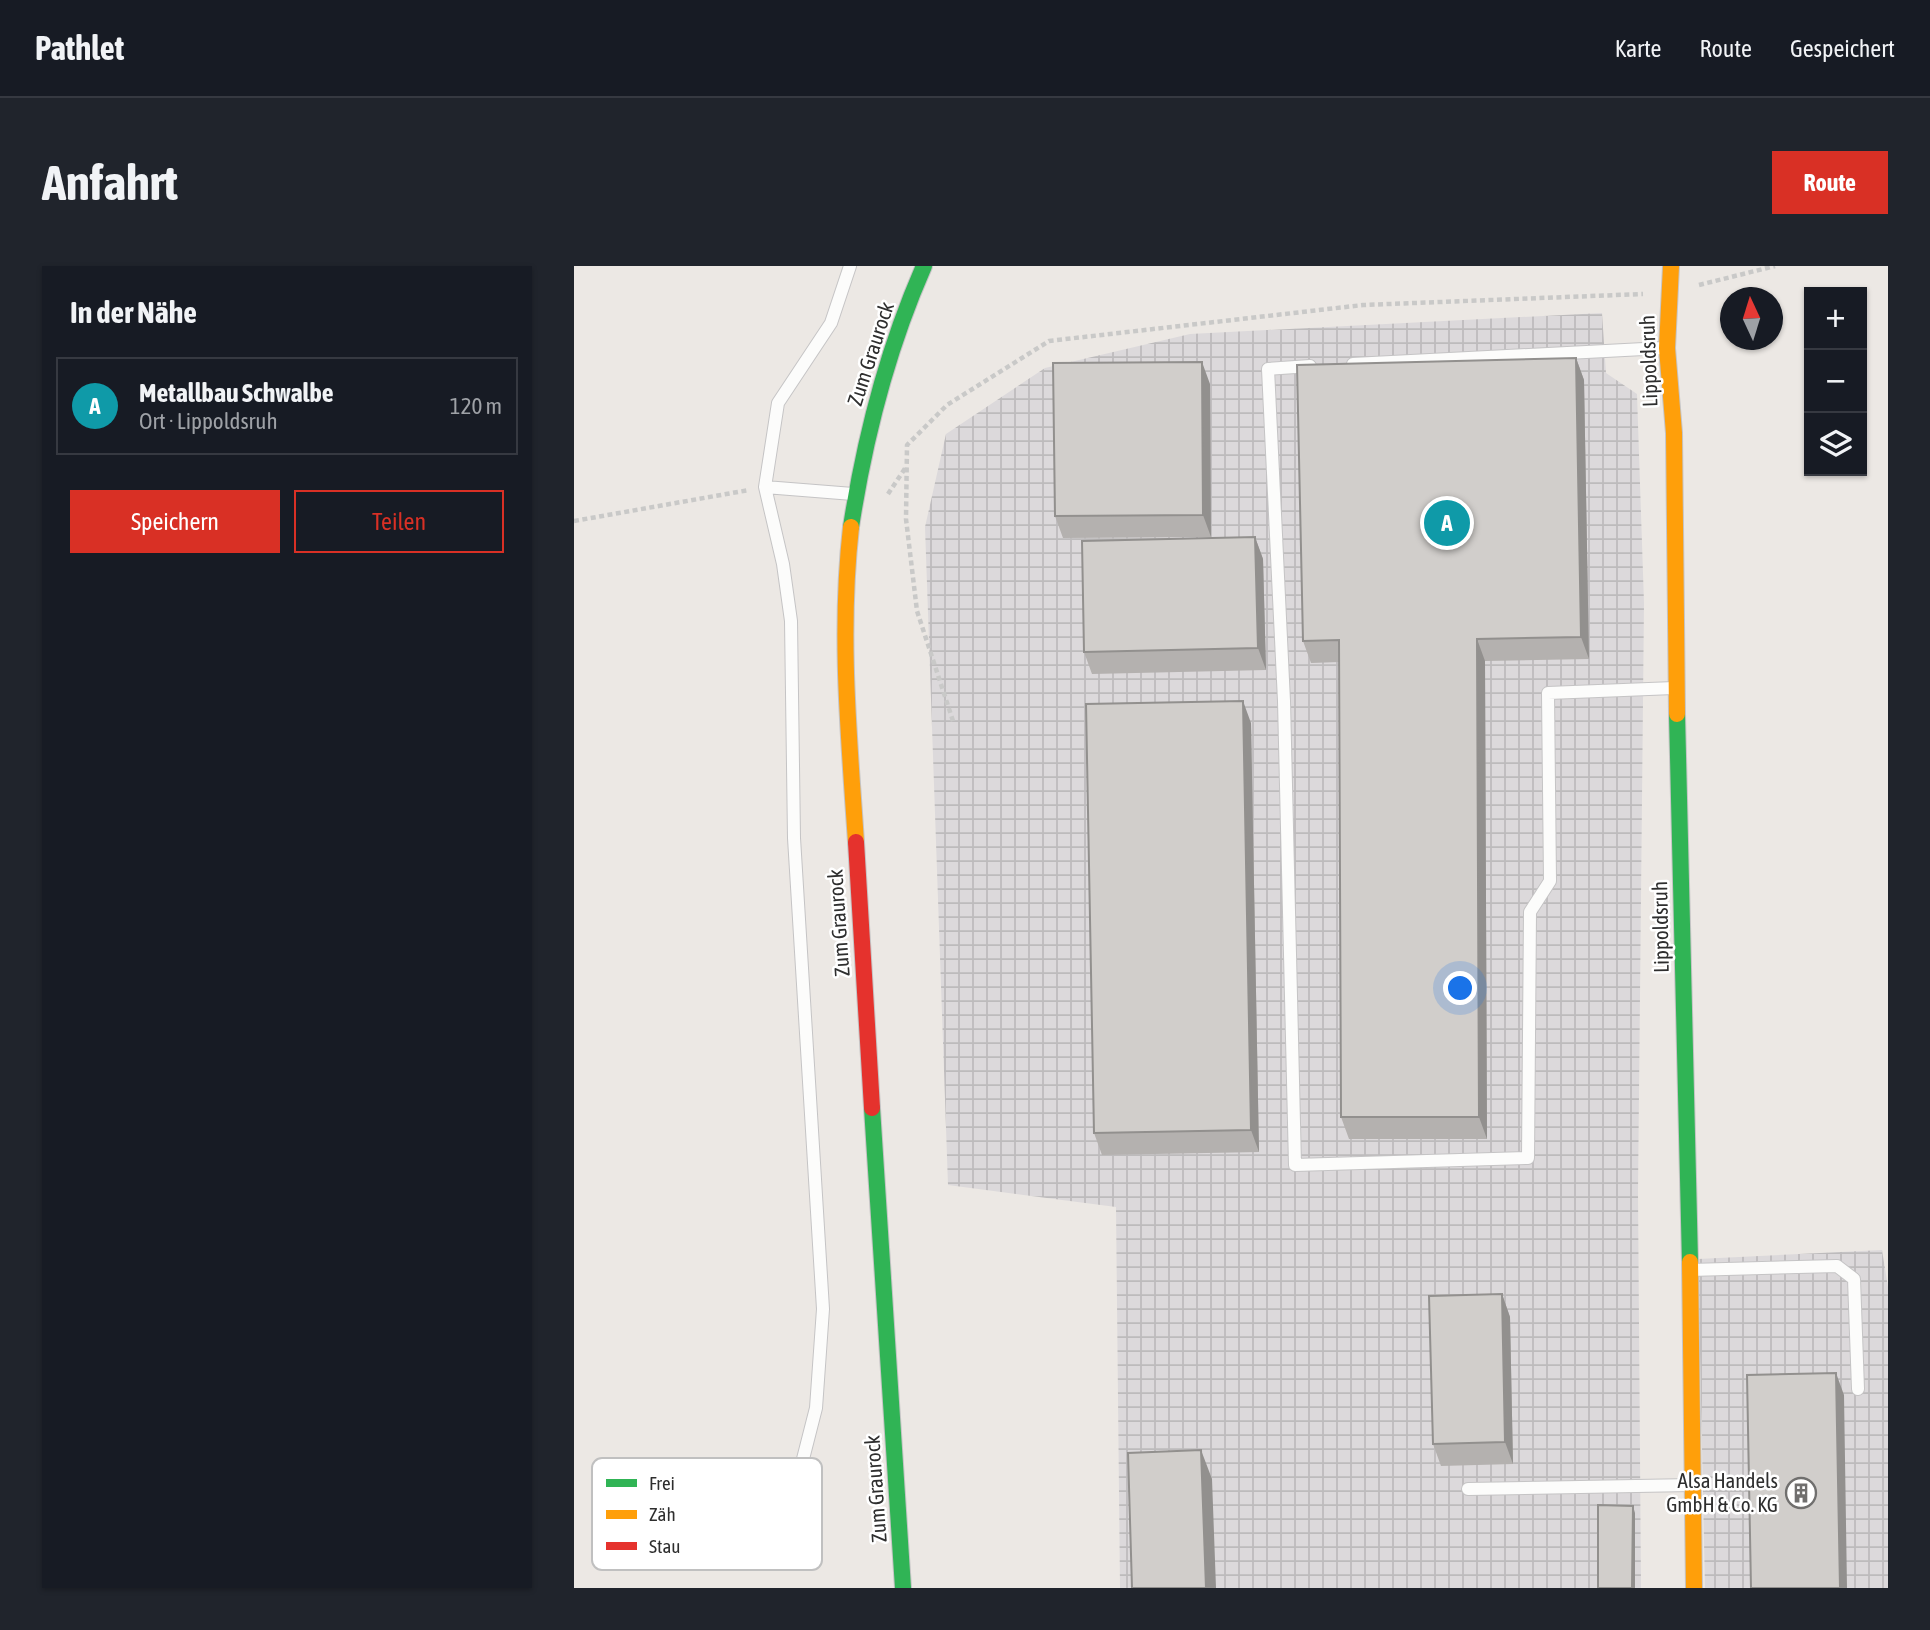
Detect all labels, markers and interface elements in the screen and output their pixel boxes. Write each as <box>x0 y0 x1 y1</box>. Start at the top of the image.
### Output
text: Pathlet <box>35 29 124 67</box>
text: Karte <box>1615 35 1661 62</box>
text: Route <box>1699 35 1752 62</box>
text: Gespeichert <box>1790 35 1895 62</box>
button: Route <box>1772 151 1888 214</box>
text: Anfahrt <box>42 154 178 210</box>
north arrow <box>1720 287 1783 350</box>
map controls <box>1804 287 1867 476</box>
button: + <box>1804 287 1867 350</box>
text: In der Nähe <box>70 295 197 329</box>
street label: Zum Graurock <box>842 299 898 409</box>
street label: Lippoldsruh <box>1634 315 1662 407</box>
button: − <box>1804 350 1867 413</box>
text: Metallbau Schwalbe <box>139 378 334 408</box>
text: A <box>89 393 101 419</box>
text: 120 m <box>450 393 502 419</box>
text: Ort · Lippoldsruh <box>139 408 278 434</box>
button: layers <box>1804 413 1867 476</box>
button: Speichern <box>70 490 280 553</box>
button: Teilen <box>294 490 504 553</box>
pin: A <box>1424 497 1470 549</box>
street label: Zum Graurock <box>822 869 854 978</box>
street label: Lippoldsruh <box>1647 881 1673 973</box>
your location <box>1443 971 1477 1005</box>
street label: Zum Graurock <box>859 1435 891 1544</box>
legend <box>592 1458 822 1570</box>
place label: Alsa Handels GmbH & Co. KG <box>1666 1468 1778 1516</box>
text: Frei <box>649 1472 675 1494</box>
building icon: Alsa Handels GmbH & Co. KG <box>1784 1476 1818 1510</box>
text: Zäh <box>649 1503 676 1525</box>
text: Stau <box>649 1535 680 1557</box>

